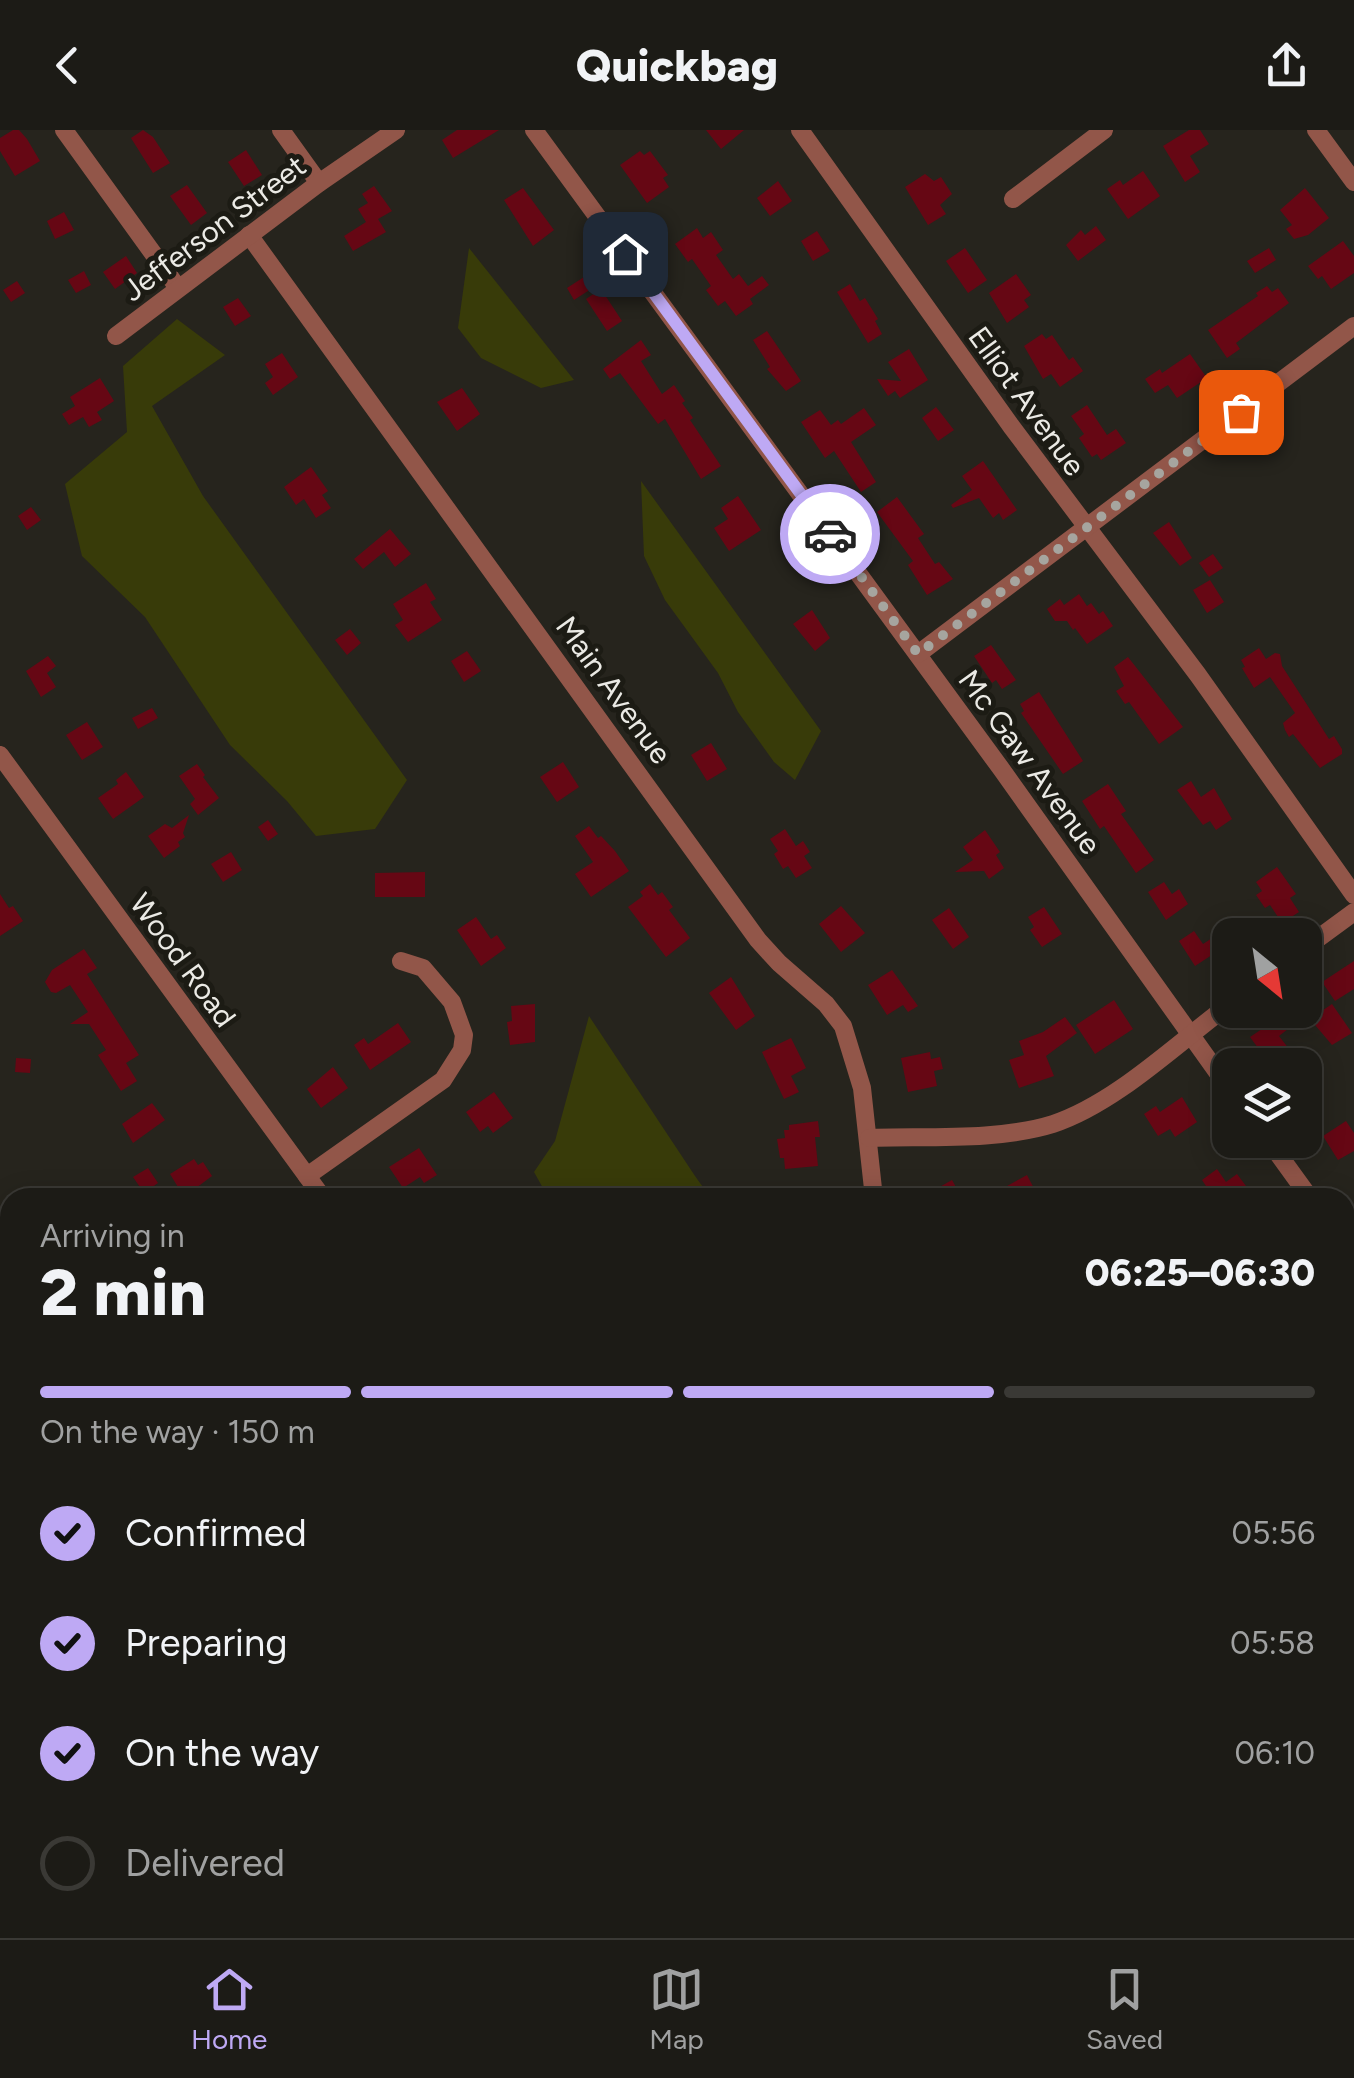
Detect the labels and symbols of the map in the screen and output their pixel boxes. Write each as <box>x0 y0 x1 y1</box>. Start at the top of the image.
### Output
street label: Jefferson Street <box>115 147 313 309</box>
pin <box>583 212 668 297</box>
street label: Elliot Avenue <box>960 319 1094 483</box>
pin <box>1199 370 1284 455</box>
courier <box>780 484 880 584</box>
street label: Main Avenue <box>548 609 680 771</box>
street label: Mc Gaw Avenue <box>951 662 1109 862</box>
street label: Wood Road <box>122 886 244 1034</box>
north arrow <box>1212 918 1322 1028</box>

